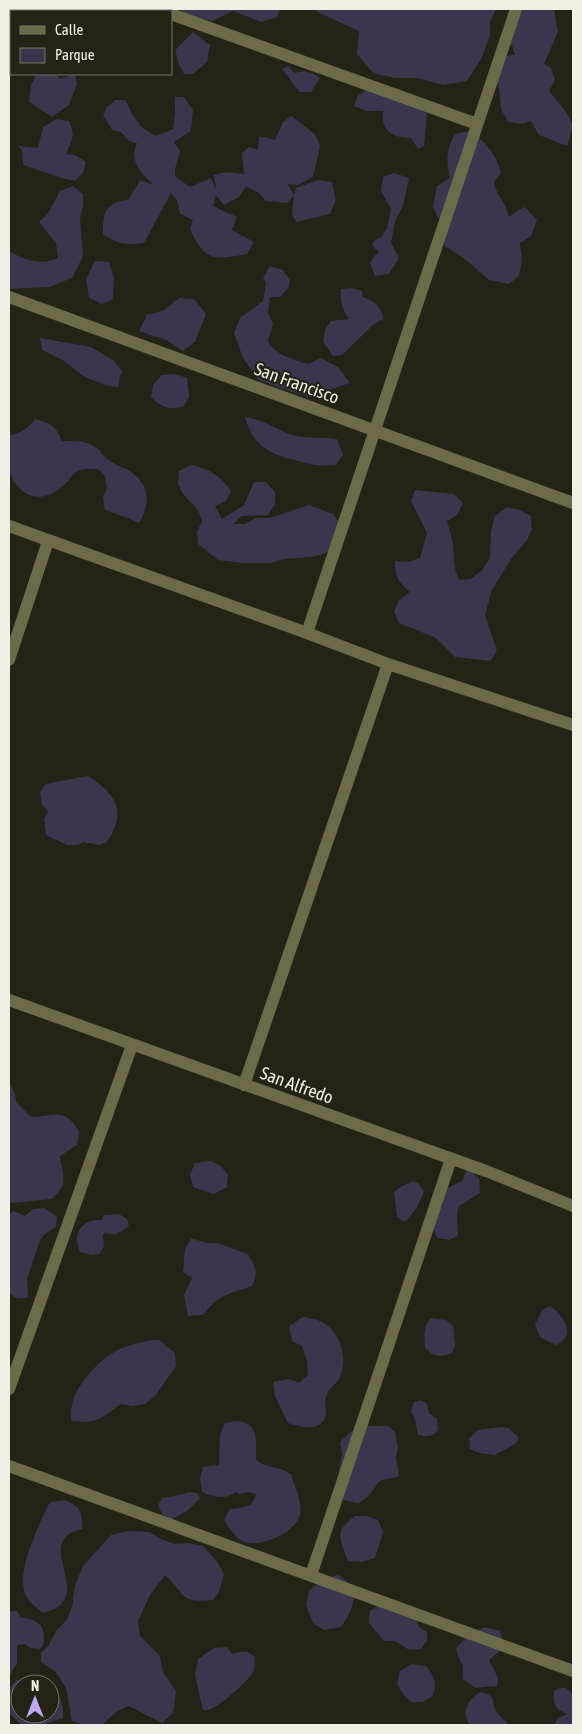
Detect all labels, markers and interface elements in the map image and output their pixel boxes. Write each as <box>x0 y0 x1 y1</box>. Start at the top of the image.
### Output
legend <box>10 10 172 75</box>
text: Calle <box>55 21 84 38</box>
text: Parque <box>55 46 95 63</box>
street label: San Francisco <box>252 358 342 408</box>
street label: San Alfredo <box>258 1062 336 1108</box>
north arrow <box>10 1674 60 1724</box>
text: N <box>31 1678 39 1694</box>

